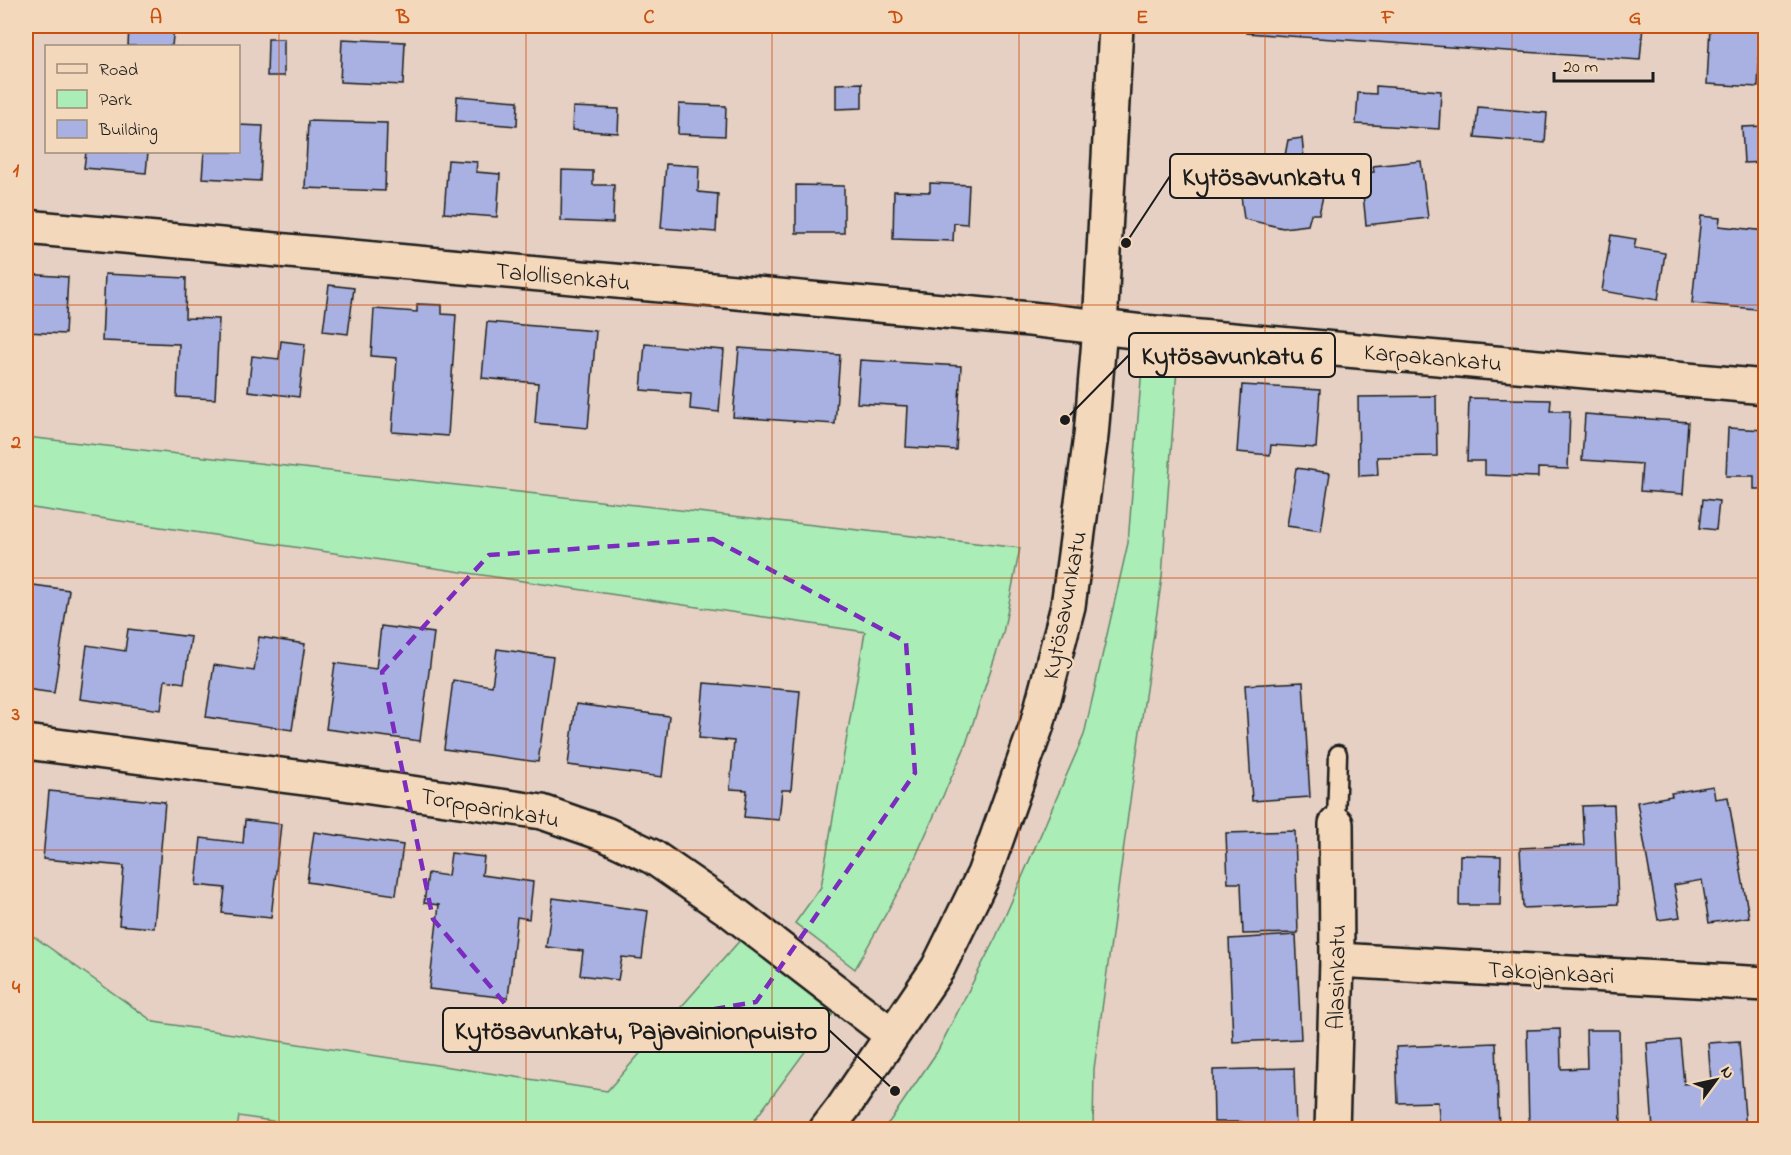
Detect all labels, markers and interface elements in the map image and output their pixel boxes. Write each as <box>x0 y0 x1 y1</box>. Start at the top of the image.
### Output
text: A <box>150 4 162 33</box>
text: B <box>395 4 410 33</box>
text: C <box>644 4 655 33</box>
text: D <box>888 4 903 33</box>
text: E <box>1136 4 1148 33</box>
text: F <box>1381 4 1395 33</box>
text: G <box>1629 4 1642 33</box>
legend <box>45 45 240 153</box>
scale bar <box>1554 45 1653 83</box>
text: 20 m <box>1563 55 1598 81</box>
text: Road <box>99 58 138 84</box>
text: Park <box>99 88 132 114</box>
text: Building <box>98 118 158 145</box>
callout: Kytösavunkatu 9 <box>1170 154 1371 198</box>
text: 1 <box>13 157 20 186</box>
text: Kytösavunkatu 9 <box>1182 160 1361 198</box>
street label: Talollisenkatu <box>494 255 631 302</box>
callout: Kytösavunkatu 6 <box>1129 333 1335 377</box>
street label: Karpakankatu <box>1362 336 1503 383</box>
text: Kytösavunkatu 6 <box>1141 339 1323 377</box>
text: 2 <box>10 429 21 458</box>
street label: Kytösavunkatu <box>1035 528 1099 683</box>
text: 3 <box>11 701 20 730</box>
street label: Torpparinkatu <box>417 780 562 839</box>
street label: Alasinkatu <box>1320 924 1357 1030</box>
street label: Takojankaari <box>1487 954 1615 995</box>
text: 4 <box>12 974 21 1003</box>
callout: Kytösavunkatu, Pajavainionpuisto <box>443 1008 829 1052</box>
text: Kytösavunkatu, Pajavainionpuisto <box>455 1014 817 1052</box>
north arrow <box>1686 1050 1746 1110</box>
text: N <box>1714 1062 1740 1084</box>

